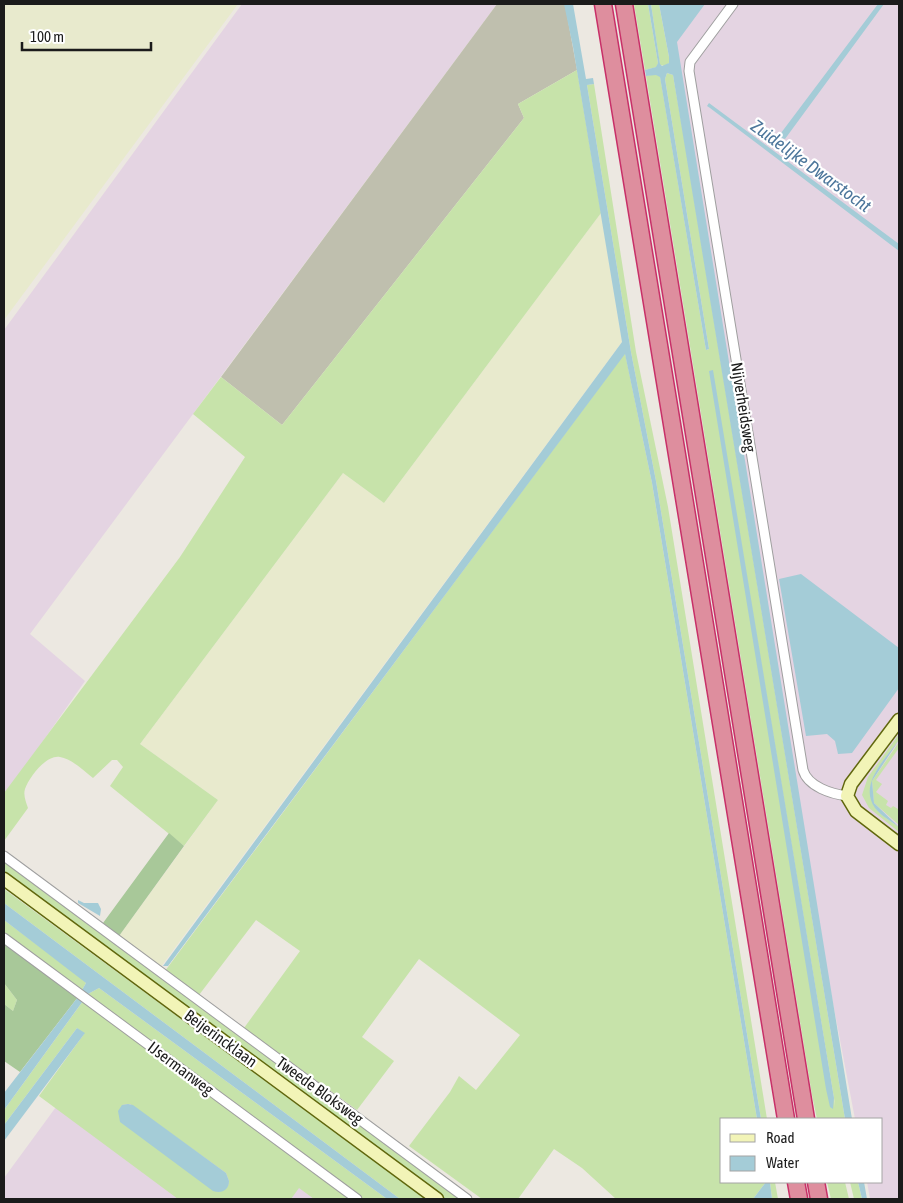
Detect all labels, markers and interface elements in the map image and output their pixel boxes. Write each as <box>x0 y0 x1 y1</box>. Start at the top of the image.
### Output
scale bar <box>22 20 151 52</box>
text: 100 m <box>30 28 64 45</box>
water label: Zuidelijke Dwarstocht <box>747 115 876 217</box>
street label: Nijverheidsweg <box>727 361 760 453</box>
street label: Beijerincklaan <box>181 1006 261 1071</box>
street label: IJsermanweg <box>144 1038 217 1099</box>
street label: Tweede Bloksweg <box>273 1053 367 1128</box>
legend <box>720 1118 883 1183</box>
text: Road <box>766 1129 795 1146</box>
text: Water <box>766 1154 799 1171</box>

